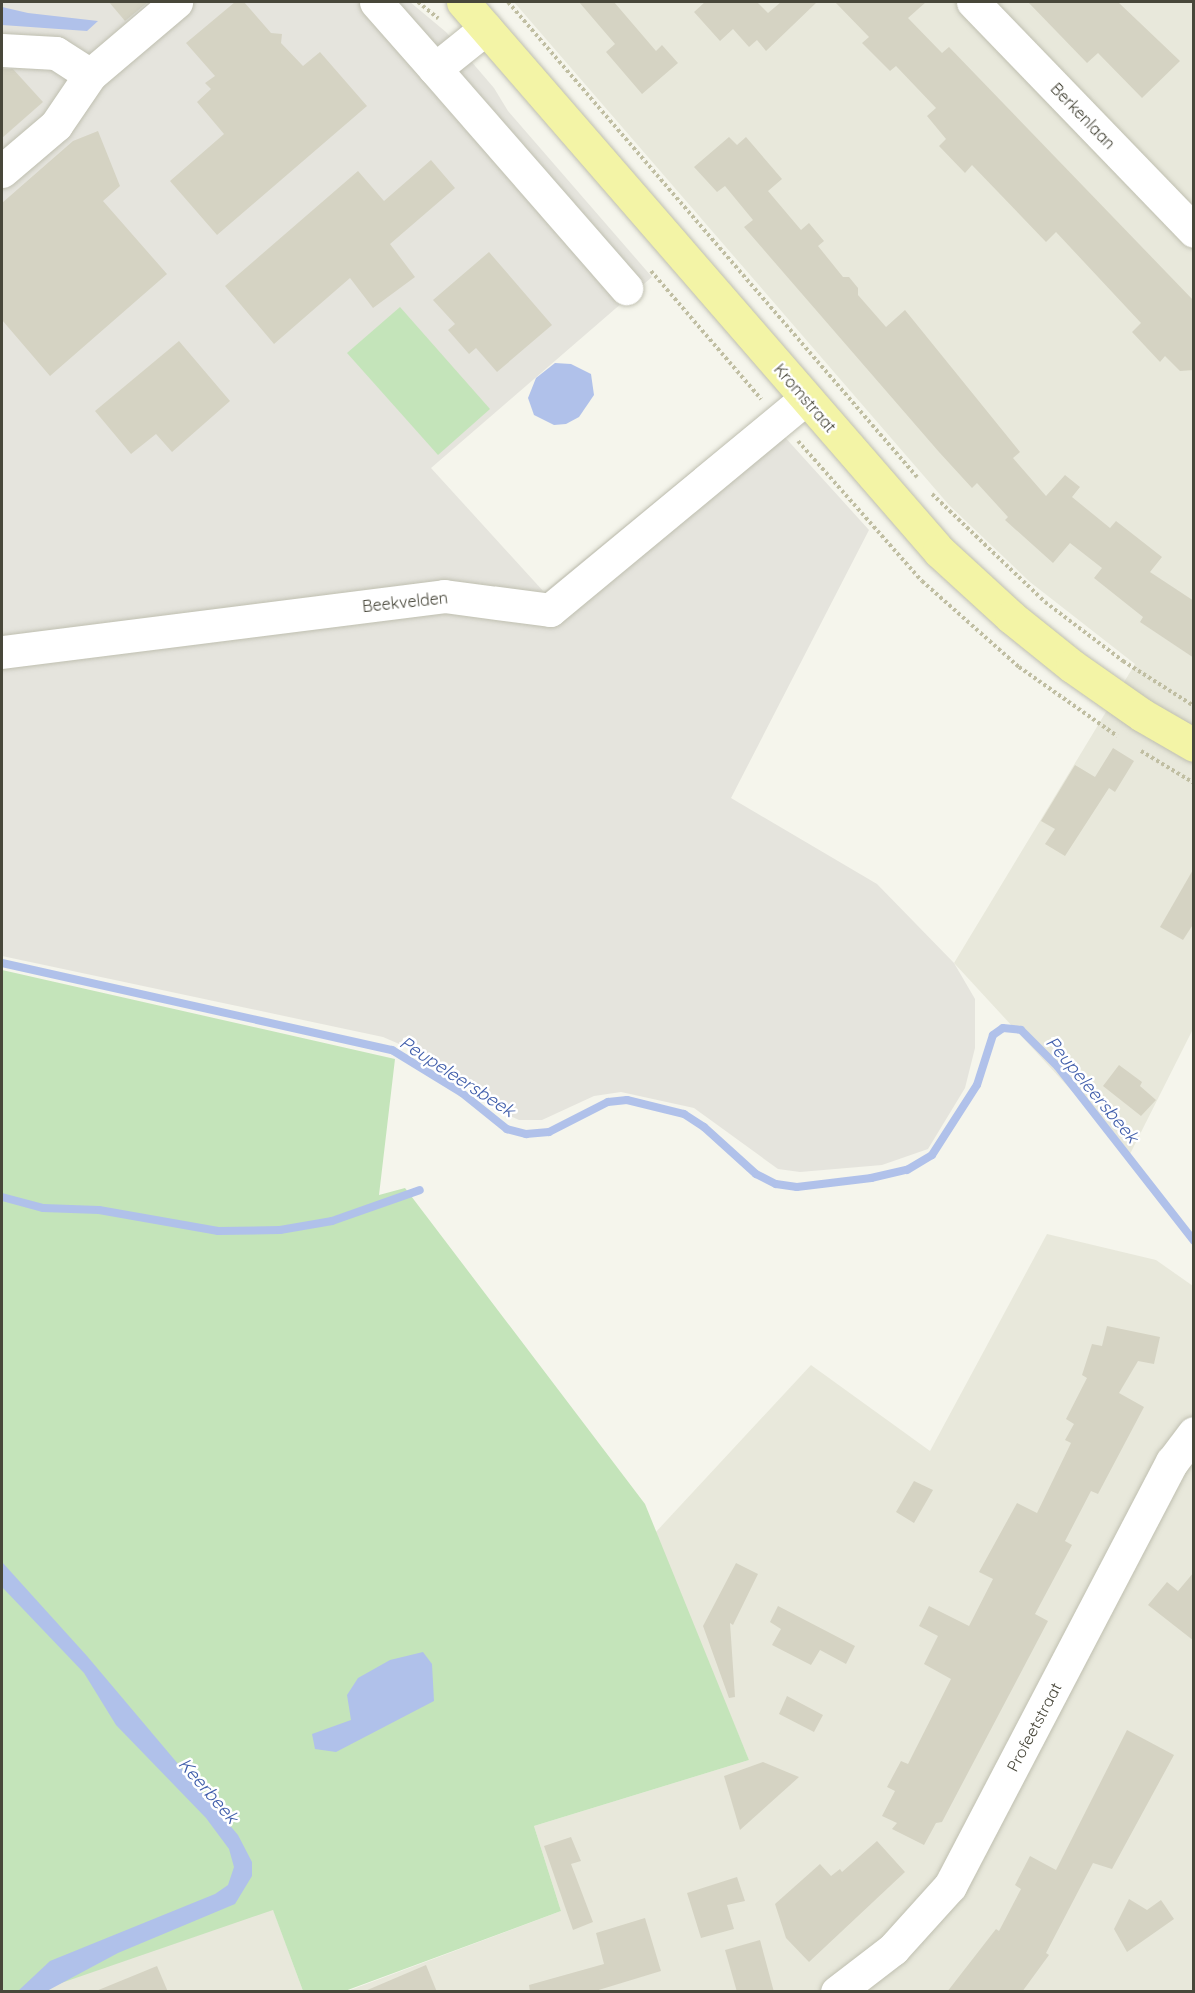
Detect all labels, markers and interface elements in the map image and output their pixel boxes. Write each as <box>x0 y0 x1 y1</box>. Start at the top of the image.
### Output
street label: Berkenlaan <box>1047 79 1119 153</box>
street label: Kromstraat <box>770 360 840 436</box>
street label: Beekvelden <box>361 588 449 616</box>
water label: Peupeleersbeek <box>396 1032 518 1122</box>
water label: Peupeleersbeek <box>1041 1032 1143 1148</box>
street label: Profeetstraat <box>1003 1679 1065 1775</box>
water label: Keerbeek <box>174 1754 242 1828</box>

